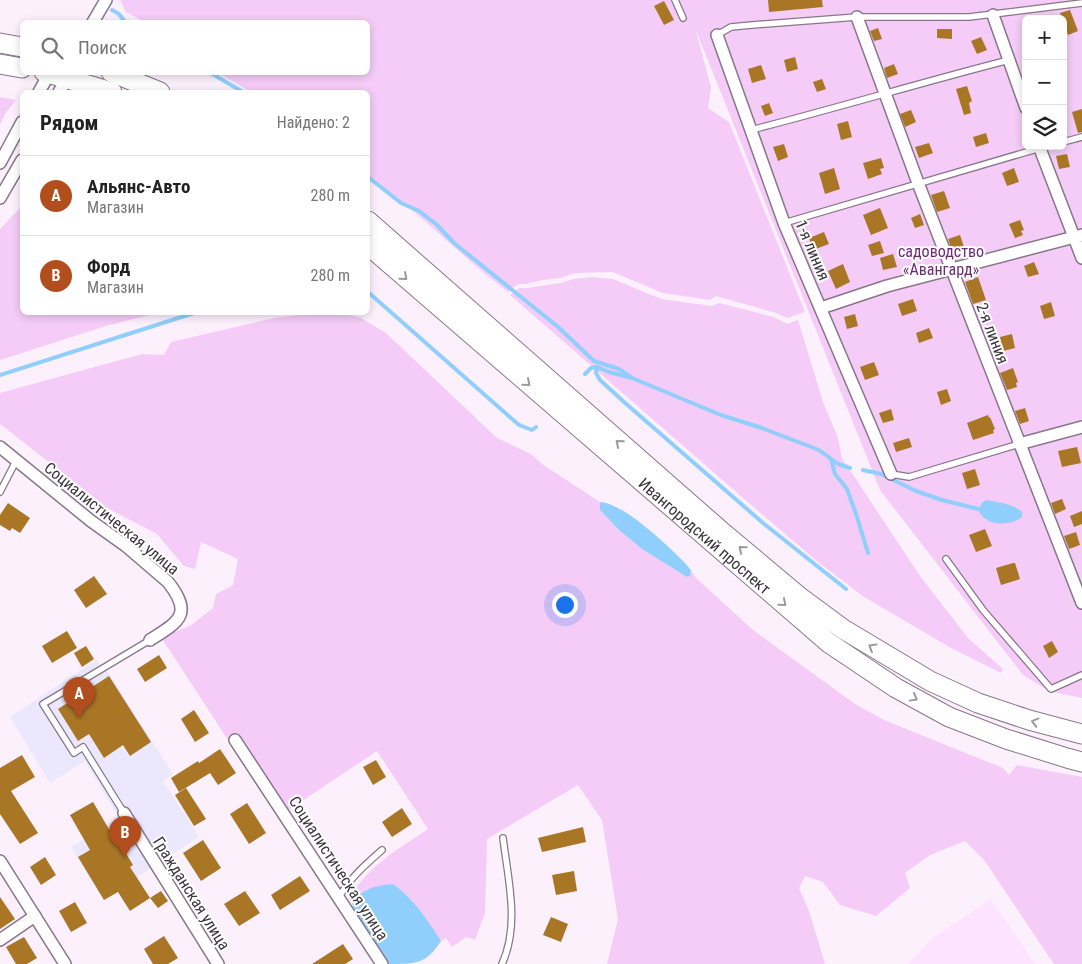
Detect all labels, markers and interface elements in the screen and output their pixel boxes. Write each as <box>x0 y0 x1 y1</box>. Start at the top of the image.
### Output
map controls <box>1022 15 1067 150</box>
button: + <box>1022 15 1067 60</box>
search box <box>20 20 370 75</box>
icon: search <box>38 34 66 62</box>
text: Поиск <box>78 36 127 59</box>
button: − <box>1022 60 1067 105</box>
button: layers <box>1022 105 1067 150</box>
text: Рядом <box>40 111 99 135</box>
text: Найдено: 2 <box>277 113 350 132</box>
text: Альянс-Авто <box>87 175 190 198</box>
text: A <box>51 186 61 205</box>
text: 280 m <box>311 186 350 205</box>
text: Магазин <box>87 198 144 217</box>
street label: 1-я линия <box>791 217 834 283</box>
park label: садоводство «Авангард» <box>898 242 984 279</box>
text: Форд <box>87 255 130 278</box>
text: B <box>52 266 60 285</box>
text: 280 m <box>311 266 350 285</box>
one-way arrow <box>399 271 408 280</box>
text: Магазин <box>87 278 144 297</box>
street label: 2-я линия <box>972 300 1013 366</box>
one-way arrow <box>521 377 530 386</box>
one-way arrow <box>616 440 625 449</box>
street label: Социалистическая улица <box>40 458 183 579</box>
street label: Ивангородский проспект <box>635 474 775 598</box>
one-way arrow <box>739 546 748 555</box>
your location <box>552 592 578 618</box>
one-way arrow <box>777 598 786 607</box>
one-way arrow <box>869 643 878 653</box>
pin: A <box>63 677 95 718</box>
one-way arrow <box>909 692 918 702</box>
one-way arrow <box>1030 717 1039 728</box>
street label: Социалистическая улица <box>285 793 392 944</box>
pin: B <box>109 816 141 857</box>
street label: Гражданская улица <box>149 833 234 953</box>

